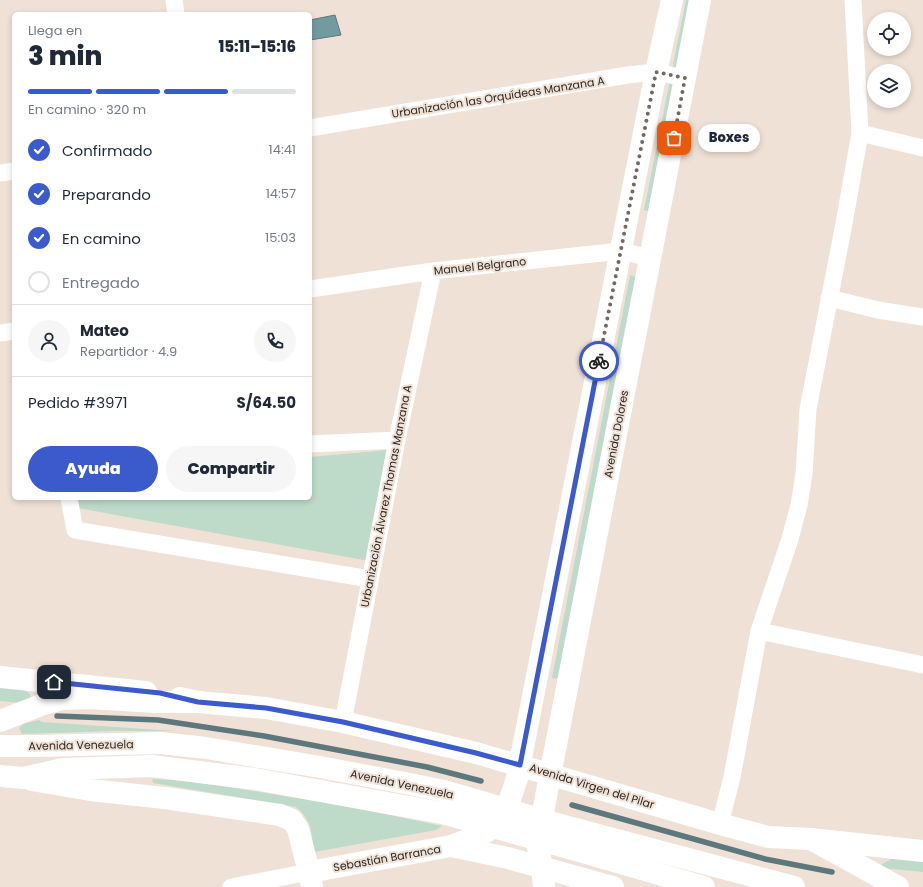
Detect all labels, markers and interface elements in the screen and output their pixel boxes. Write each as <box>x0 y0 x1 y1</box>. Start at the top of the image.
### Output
map controls <box>867 12 911 108</box>
button: locate <box>867 12 911 56</box>
text: Llega en <box>28 21 82 40</box>
text: 15:11–15:16 <box>218 36 296 57</box>
text: 3 min <box>28 38 102 74</box>
button: layers <box>867 64 911 108</box>
street label: Urbanización las Orquídeas Manzana A <box>390 72 606 122</box>
text: En camino · 320 m <box>28 100 146 119</box>
pin <box>657 121 691 155</box>
callout: Boxes <box>698 124 760 152</box>
icon: bag <box>663 127 685 149</box>
text: Boxes <box>709 128 749 147</box>
icon: check <box>28 139 50 161</box>
text: Confirmado <box>62 140 152 161</box>
text: 14:41 <box>269 140 296 159</box>
icon: check <box>28 183 50 205</box>
text: Preparando <box>62 184 151 205</box>
text: 14:57 <box>266 184 296 203</box>
icon: check <box>28 227 50 249</box>
text: En camino <box>62 228 141 249</box>
text: 15:03 <box>265 228 296 247</box>
street label: Manuel Belgrano <box>433 253 527 279</box>
text: Entregado <box>62 272 140 293</box>
button: person <box>28 320 70 362</box>
text: Mateo <box>80 320 129 341</box>
button: phone <box>254 320 296 362</box>
courier <box>579 341 619 381</box>
text: Repartidor · 4.9 <box>80 342 177 361</box>
icon: bike <box>588 350 610 372</box>
street label: Urbanización Álvarez Thomas Manzana A <box>357 383 416 609</box>
street label: Avenida Dolores <box>600 388 632 479</box>
text: Pedido #3971 <box>28 392 127 413</box>
text: S/64.50 <box>237 392 296 413</box>
button: Ayuda <box>28 446 158 492</box>
button: Compartir <box>166 446 296 492</box>
pin <box>37 665 71 699</box>
icon: home <box>43 671 65 693</box>
street label: Avenida Venezuela <box>28 736 134 754</box>
street label: Avenida Virgen del Pilar <box>528 759 656 813</box>
street label: Avenida Venezuela <box>349 765 455 803</box>
street label: Sebastián Barranca <box>332 841 442 875</box>

